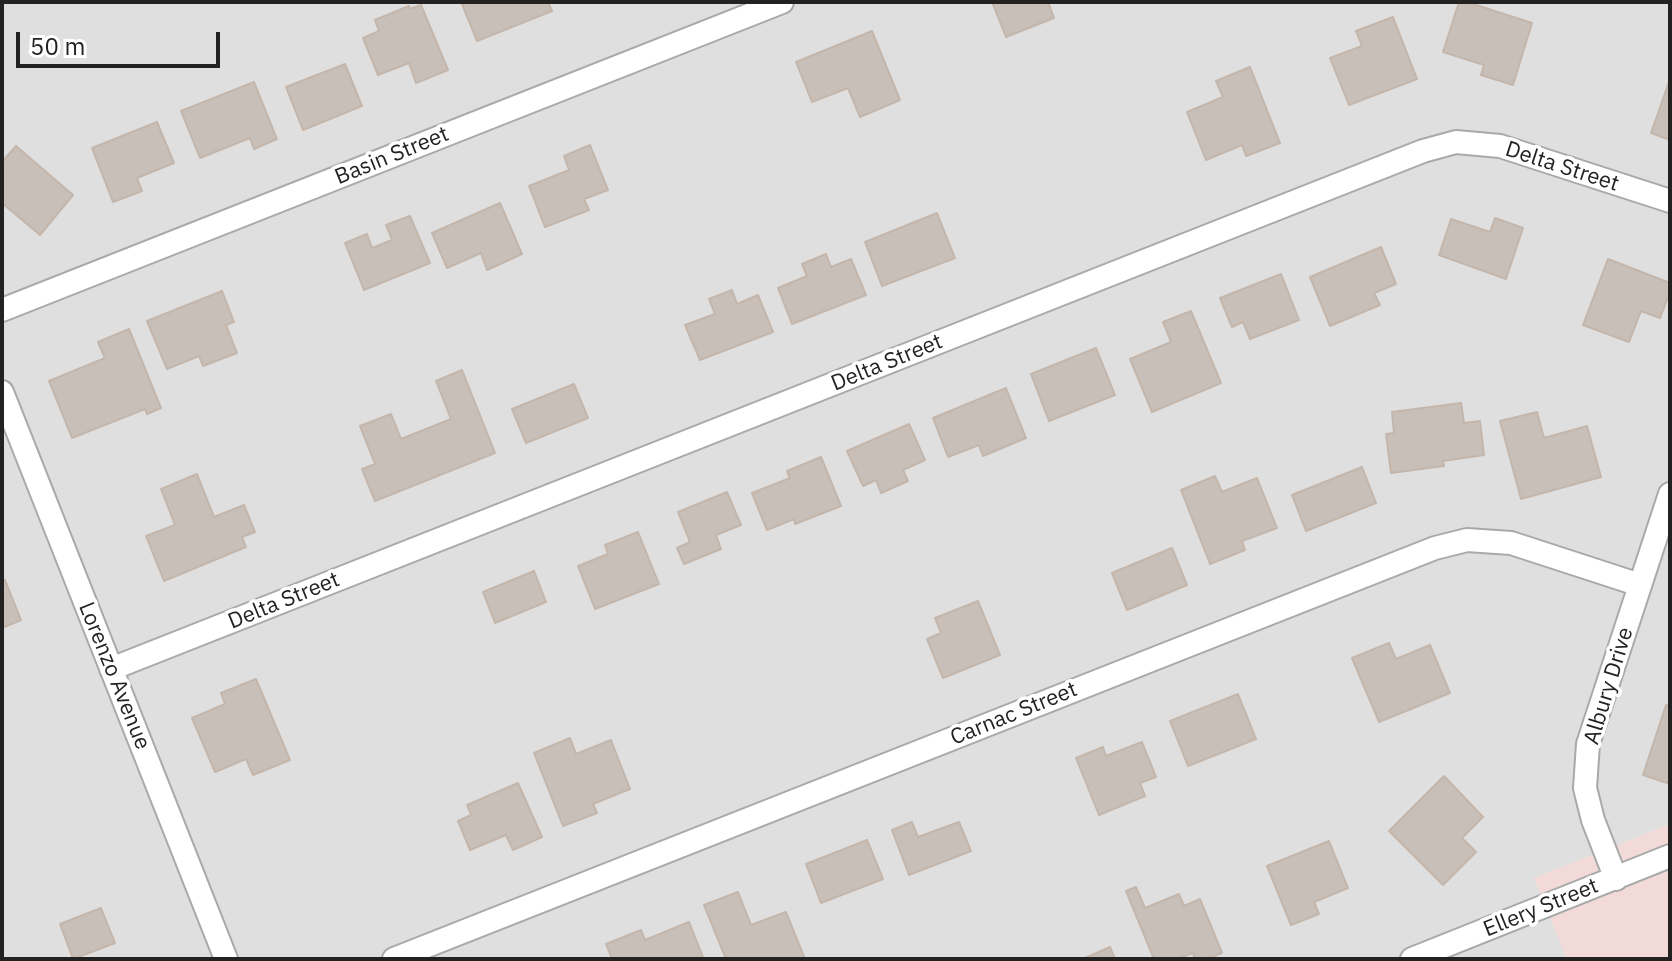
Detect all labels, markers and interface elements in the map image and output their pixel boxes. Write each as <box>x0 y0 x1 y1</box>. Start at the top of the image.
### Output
scale bar <box>20 16 224 66</box>
text: 50 m <box>30 30 85 62</box>
street label: Basin Street <box>331 121 453 191</box>
street label: Delta Street <box>1502 136 1622 198</box>
street label: Delta Street <box>827 329 947 397</box>
street label: Delta Street <box>224 567 344 635</box>
street label: Lorenzo Avenue <box>72 598 156 754</box>
street label: Albury Drive <box>1579 624 1639 748</box>
street label: Carnac Street <box>947 677 1081 751</box>
street label: Ellery Street <box>1480 873 1602 943</box>

